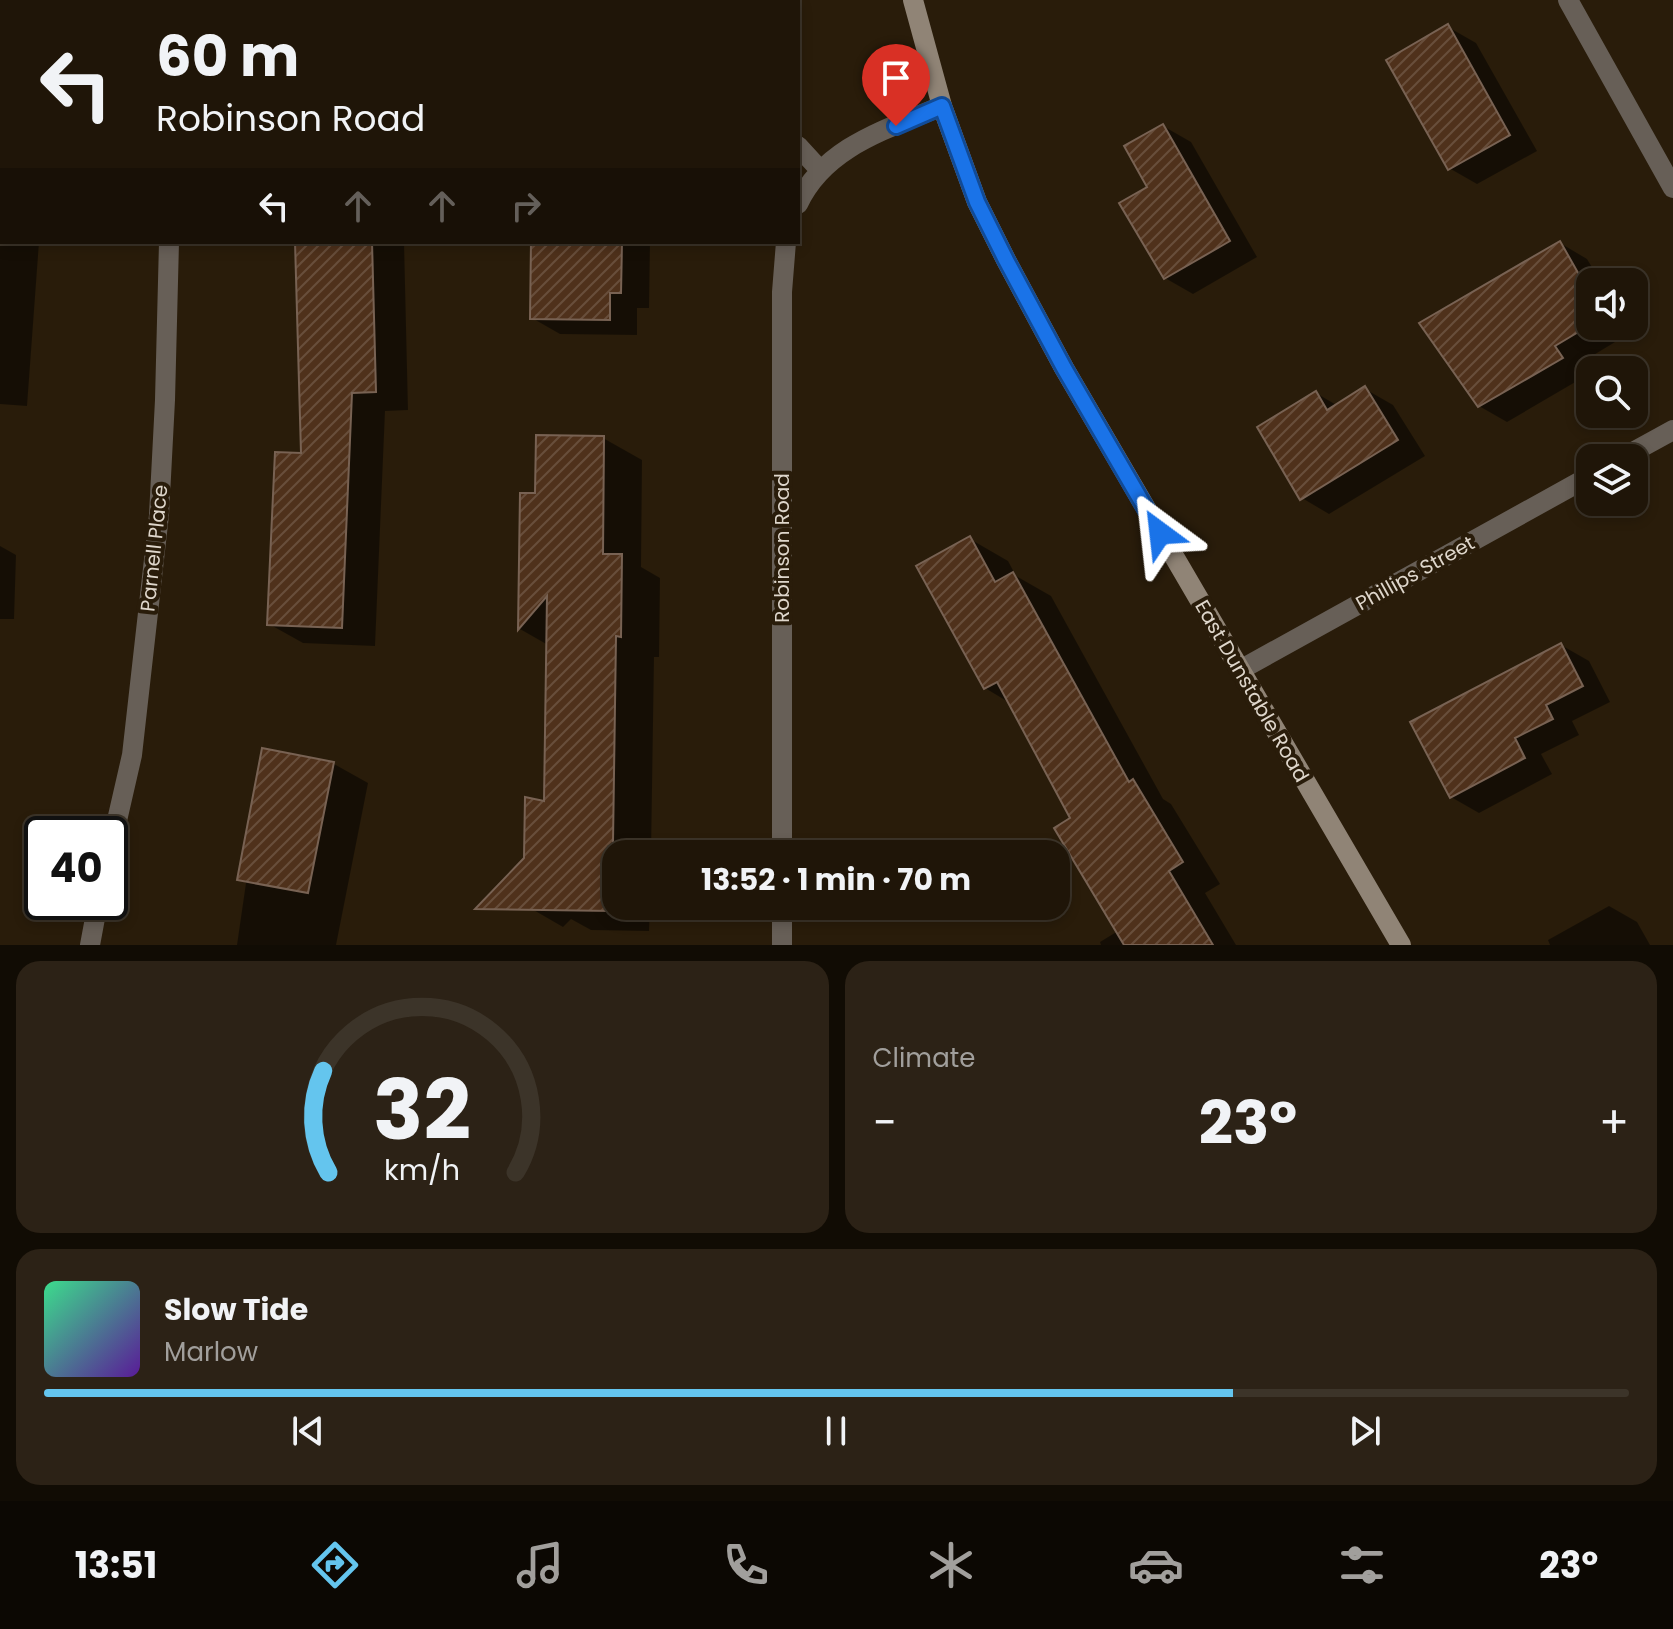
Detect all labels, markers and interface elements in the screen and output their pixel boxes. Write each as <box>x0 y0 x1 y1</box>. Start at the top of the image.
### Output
text: 60 m <box>156 17 299 96</box>
icon: left <box>24 32 128 136</box>
pin <box>862 44 930 126</box>
icon: arrive <box>874 56 918 100</box>
text: Robinson Road <box>156 93 425 144</box>
icon: left <box>252 184 296 228</box>
icon: ahead <box>336 184 380 228</box>
icon: ahead <box>420 184 464 228</box>
icon: right <box>504 184 548 228</box>
map controls <box>1576 268 1648 516</box>
button: sound <box>1576 268 1648 340</box>
button: search <box>1576 356 1648 428</box>
button: layers <box>1576 444 1648 516</box>
street label: Robinson Road <box>768 473 796 623</box>
street label: Parnell Place <box>133 483 175 613</box>
position arrow <box>1118 491 1202 575</box>
street label: Phillips Street <box>1351 529 1479 617</box>
street label: East Dunstable Road <box>1188 595 1316 787</box>
speed limit sign: 40 <box>24 816 128 920</box>
text: 13:52 · 1 min · 70 m <box>701 858 971 901</box>
text: Climate <box>873 1040 975 1076</box>
text: 32 <box>373 1052 471 1168</box>
text: 23° <box>1199 1081 1297 1165</box>
text: − <box>873 1092 897 1153</box>
text: + <box>1599 1092 1629 1153</box>
text: km/h <box>384 1150 460 1190</box>
text: Slow Tide <box>164 1288 308 1331</box>
text: Marlow <box>164 1334 258 1370</box>
icon: previous <box>286 1409 330 1453</box>
icon: pause <box>814 1409 858 1453</box>
icon: next <box>1343 1409 1387 1453</box>
icon: directions <box>307 1537 363 1593</box>
icon: music <box>512 1537 568 1593</box>
icon: phone <box>718 1537 774 1593</box>
icon: climate <box>923 1537 979 1593</box>
icon: car <box>1128 1537 1184 1593</box>
icon: filters <box>1334 1537 1390 1593</box>
text: 13:51 <box>75 1540 157 1591</box>
text: 23° <box>1539 1540 1598 1591</box>

